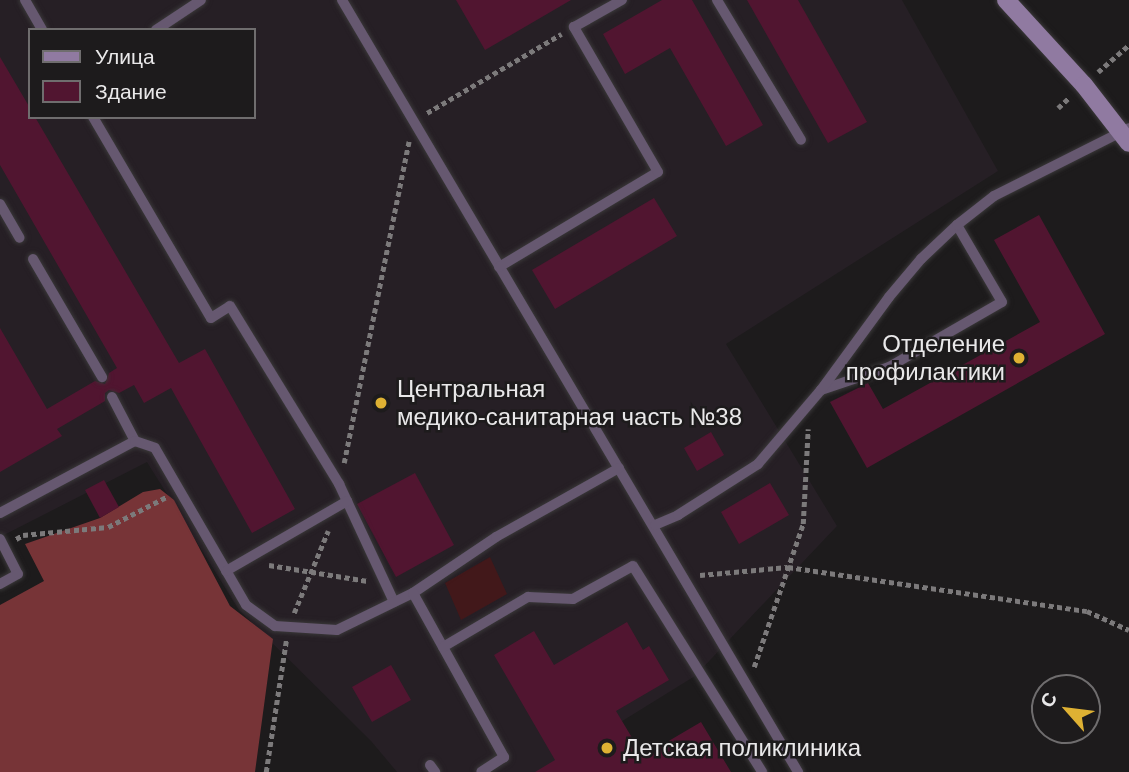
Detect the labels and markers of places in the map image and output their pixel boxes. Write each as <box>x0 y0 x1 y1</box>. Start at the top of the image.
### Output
place label: Отделение профилактики <box>846 330 1005 386</box>
marker: Отделение профилактики <box>1011 350 1027 366</box>
place label: Центральная медико-санитарная часть №38 <box>397 375 742 431</box>
marker: Центральная медико-санитарная часть №38 <box>371 393 391 413</box>
place label: Детская поликлиника <box>623 734 861 762</box>
marker: Детская поликлиника <box>597 738 617 758</box>

